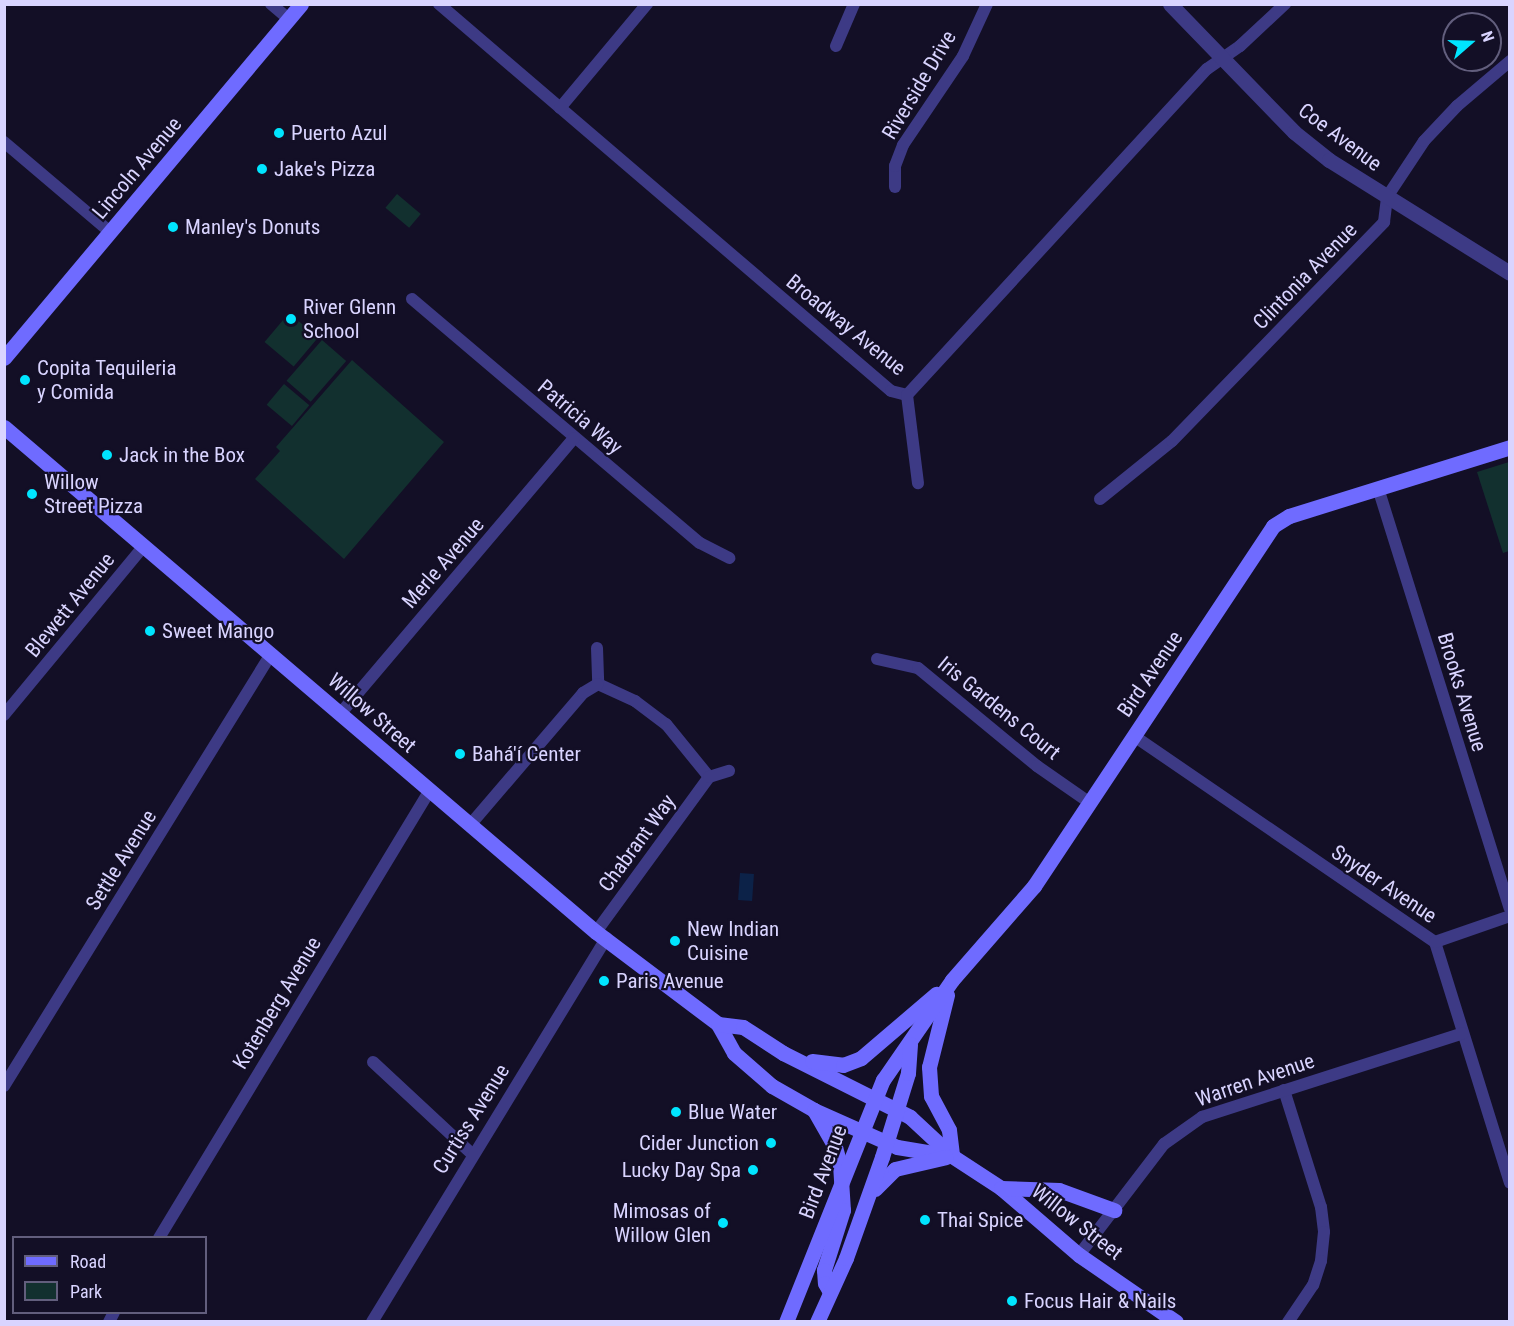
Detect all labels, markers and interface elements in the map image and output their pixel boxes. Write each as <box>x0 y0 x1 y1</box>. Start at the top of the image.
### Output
north arrow <box>1442 12 1502 72</box>
street label: Riverside Drive <box>877 26 961 144</box>
text: N <box>1477 28 1498 44</box>
street label: Coe Avenue <box>1293 98 1387 176</box>
street label: Lincoln Avenue <box>87 112 187 224</box>
place label: Puerto Azul <box>291 120 387 146</box>
marker: Puerto Azul <box>272 126 286 140</box>
place label: Jake's Pizza <box>274 156 375 182</box>
marker: Jake's Pizza <box>255 162 269 176</box>
place label: Manley's Donuts <box>185 214 320 240</box>
street label: Clintonia Avenue <box>1248 217 1362 335</box>
marker: Manley's Donuts <box>166 220 180 234</box>
street label: Broadway Avenue <box>781 269 911 381</box>
place label: River Glenn School <box>303 294 396 344</box>
marker: River Glenn School <box>284 312 298 326</box>
place label: Copita Tequileria y Comida <box>37 355 177 405</box>
marker: Copita Tequileria y Comida <box>18 373 32 387</box>
street label: Patricia Way <box>533 374 627 460</box>
place label: Jack in the Box <box>119 442 245 468</box>
marker: Jack in the Box <box>100 448 114 462</box>
place label: Willow Street Pizza <box>44 469 143 519</box>
marker: Willow Street Pizza <box>25 487 39 501</box>
street label: Merle Avenue <box>397 512 489 614</box>
street label: Blewett Avenue <box>20 548 120 662</box>
place label: Sweet Mango <box>162 618 274 644</box>
marker: Sweet Mango <box>143 624 157 638</box>
street label: Bird Avenue <box>1112 626 1188 722</box>
street label: Brooks Avenue <box>1432 629 1492 755</box>
street label: Iris Gardens Court <box>933 651 1065 765</box>
street label: Willow Street <box>323 668 421 758</box>
place label: Bahá'í Center <box>472 741 581 767</box>
marker: Bahá'í Center <box>453 747 467 761</box>
street label: Chabrant Way <box>593 789 681 897</box>
street label: Settle Avenue <box>80 805 162 915</box>
street label: Snyder Avenue <box>1327 840 1441 928</box>
place label: New Indian Cuisine <box>687 916 779 966</box>
street label: Kotenberg Avenue <box>228 932 326 1074</box>
marker: New Indian Cuisine <box>668 934 682 948</box>
place label: Paris Avenue <box>616 968 724 994</box>
marker: Paris Avenue <box>597 974 611 988</box>
street label: Warren Avenue <box>1192 1048 1318 1112</box>
street label: Curtiss Avenue <box>427 1060 515 1178</box>
place label: Blue Water <box>688 1099 777 1125</box>
marker: Blue Water <box>669 1105 683 1119</box>
street label: Bird Avenue <box>794 1122 852 1222</box>
place label: Cider Junction <box>639 1130 759 1156</box>
marker: Cider Junction <box>764 1136 778 1150</box>
place label: Lucky Day Spa <box>622 1157 741 1183</box>
marker: Lucky Day Spa <box>746 1163 760 1177</box>
street label: Willow Street <box>1026 1179 1128 1265</box>
place label: Mimosas of Willow Glen <box>613 1198 711 1248</box>
place label: Thai Spice <box>937 1207 1023 1233</box>
marker: Thai Spice <box>918 1213 932 1227</box>
marker: Mimosas of Willow Glen <box>716 1216 730 1230</box>
legend <box>12 1236 207 1314</box>
text: Road <box>70 1251 106 1272</box>
text: Park <box>70 1281 102 1302</box>
place label: Focus Hair & Nails <box>1024 1288 1176 1314</box>
marker: Focus Hair & Nails <box>1005 1294 1019 1308</box>

